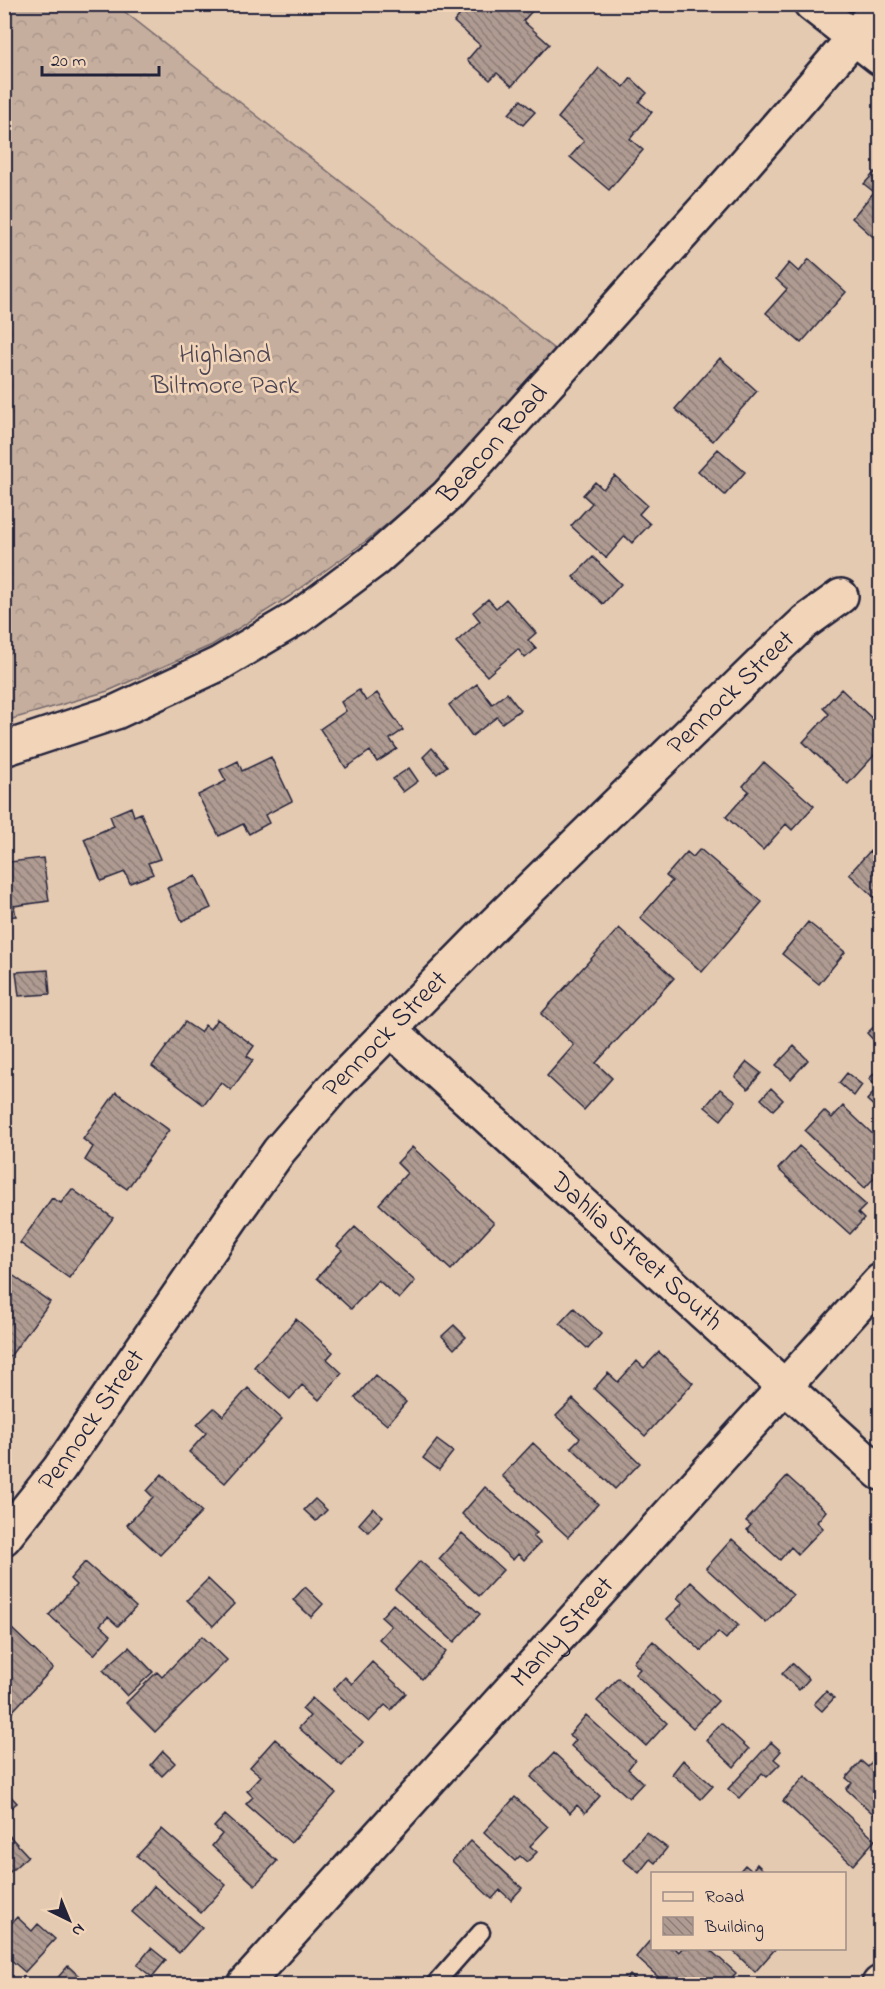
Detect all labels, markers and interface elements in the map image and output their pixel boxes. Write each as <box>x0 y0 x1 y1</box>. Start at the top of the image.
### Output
scale bar <box>42 39 159 77</box>
text: 20 m <box>51 49 86 75</box>
park label: Highland Biltmore Park <box>150 336 299 406</box>
street label: Beacon Road <box>428 376 558 514</box>
street label: Pennock Street <box>658 621 804 764</box>
street label: Pennock Street <box>313 962 457 1106</box>
street label: Dahlia Street South <box>540 1162 731 1341</box>
street label: Pennock Street <box>29 1341 155 1500</box>
street label: Manly Street <box>502 1568 624 1697</box>
legend <box>651 1872 846 1950</box>
text: Road <box>705 1885 744 1911</box>
north arrow <box>39 1890 99 1950</box>
text: Building <box>704 1915 764 1942</box>
text: N <box>66 1917 90 1942</box>

